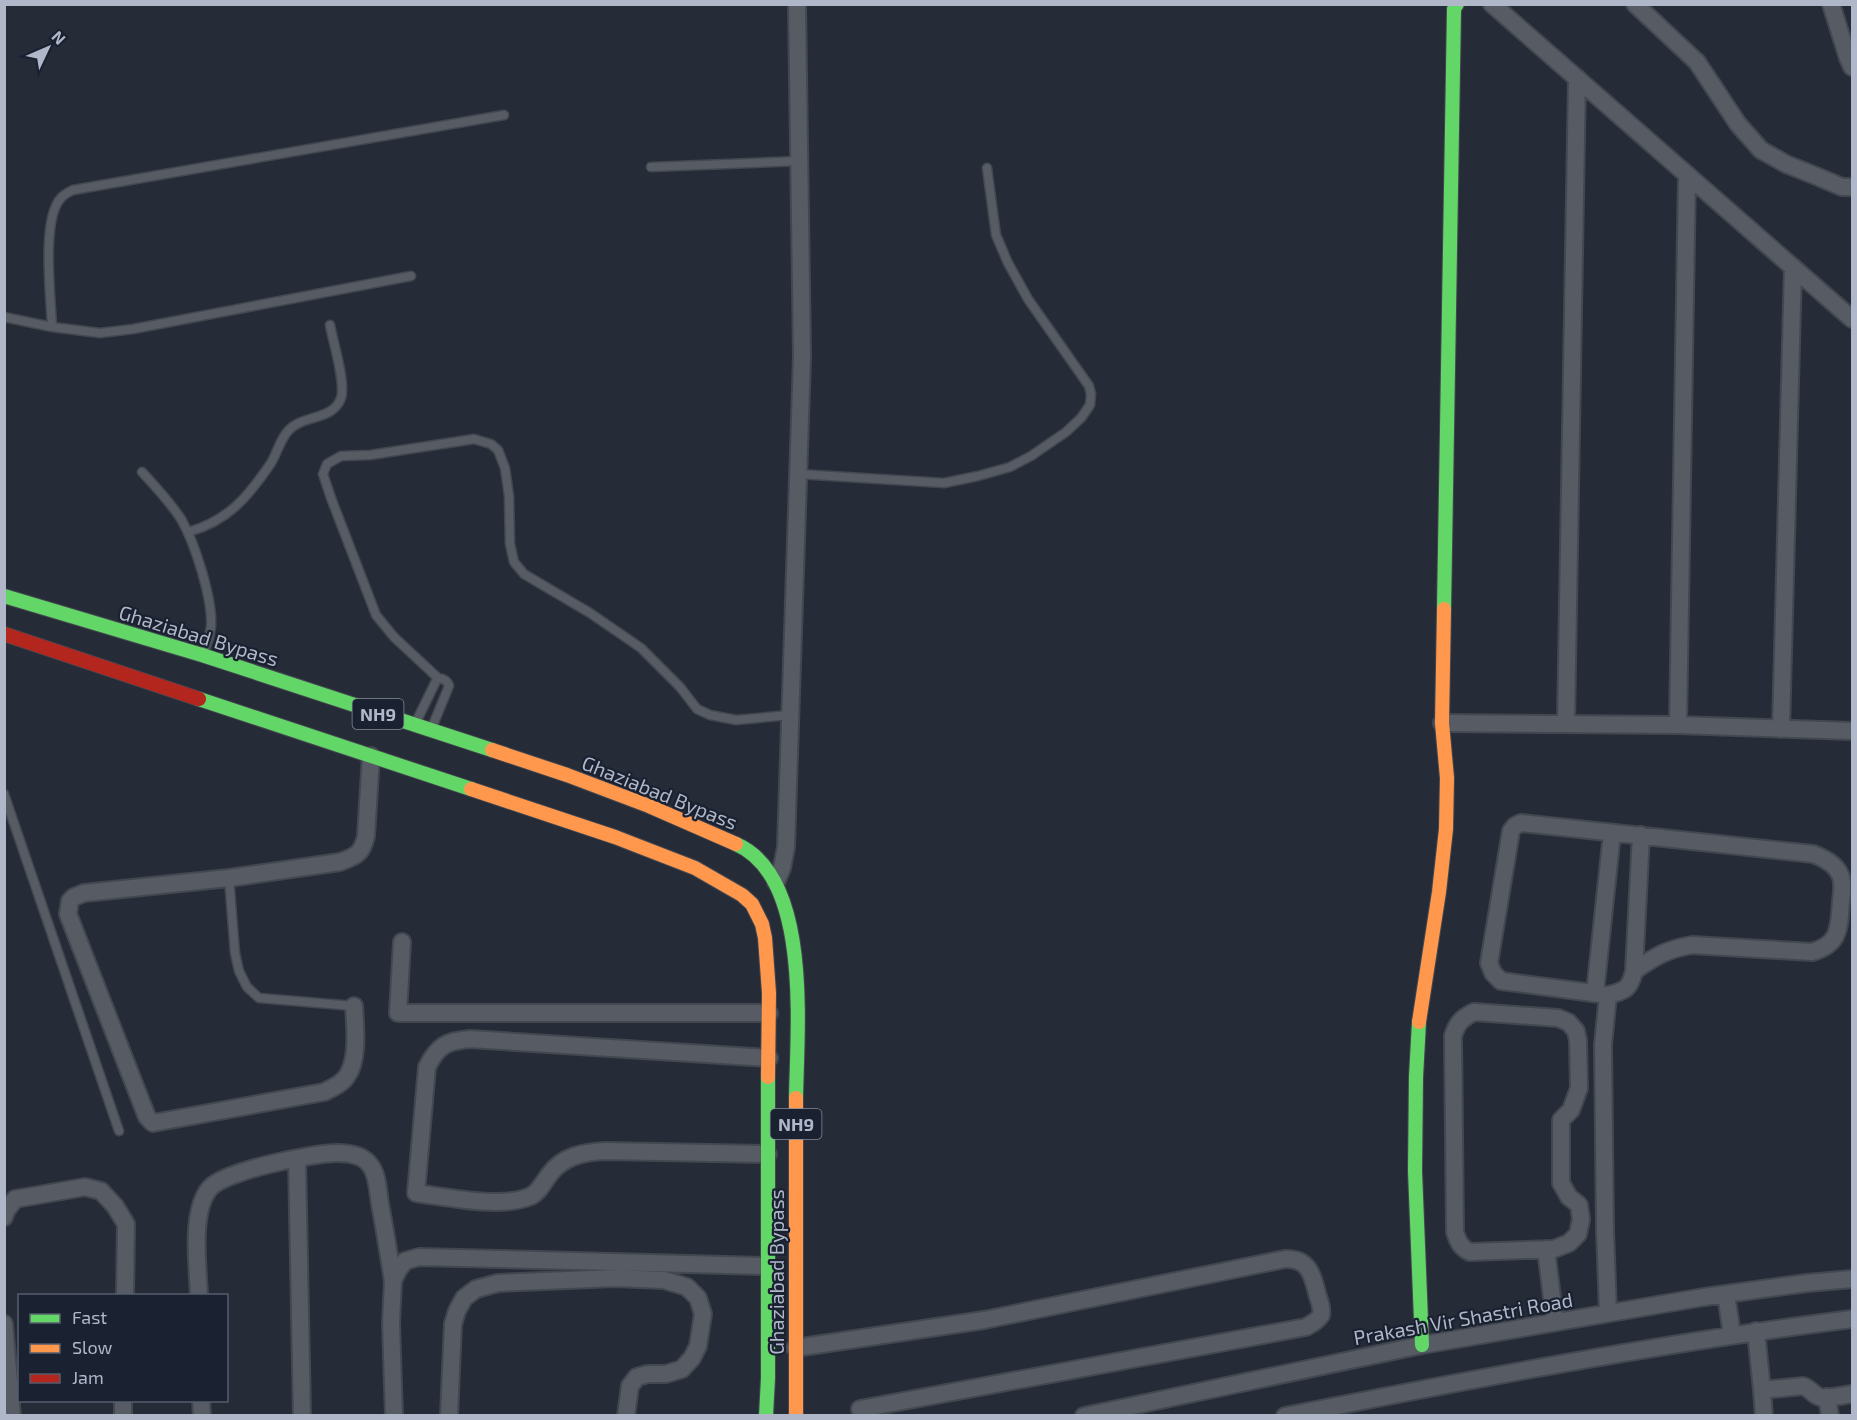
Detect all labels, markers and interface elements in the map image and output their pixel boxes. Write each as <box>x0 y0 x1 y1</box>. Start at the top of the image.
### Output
north arrow <box>18 18 78 78</box>
text: N <box>48 26 70 48</box>
street label: Ghaziabad Bypass <box>116 599 282 671</box>
road number: NH9 <box>352 699 404 729</box>
street label: Ghaziabad Bypass <box>579 750 741 834</box>
road number: NH9 <box>770 1109 822 1139</box>
street label: Ghaziabad Bypass <box>764 1189 788 1355</box>
street label: Prakash Vir Shastri Road <box>1352 1287 1574 1349</box>
legend <box>18 1294 228 1402</box>
text: Fast <box>72 1306 107 1328</box>
text: Slow <box>72 1336 113 1358</box>
text: Jam <box>72 1366 104 1388</box>

